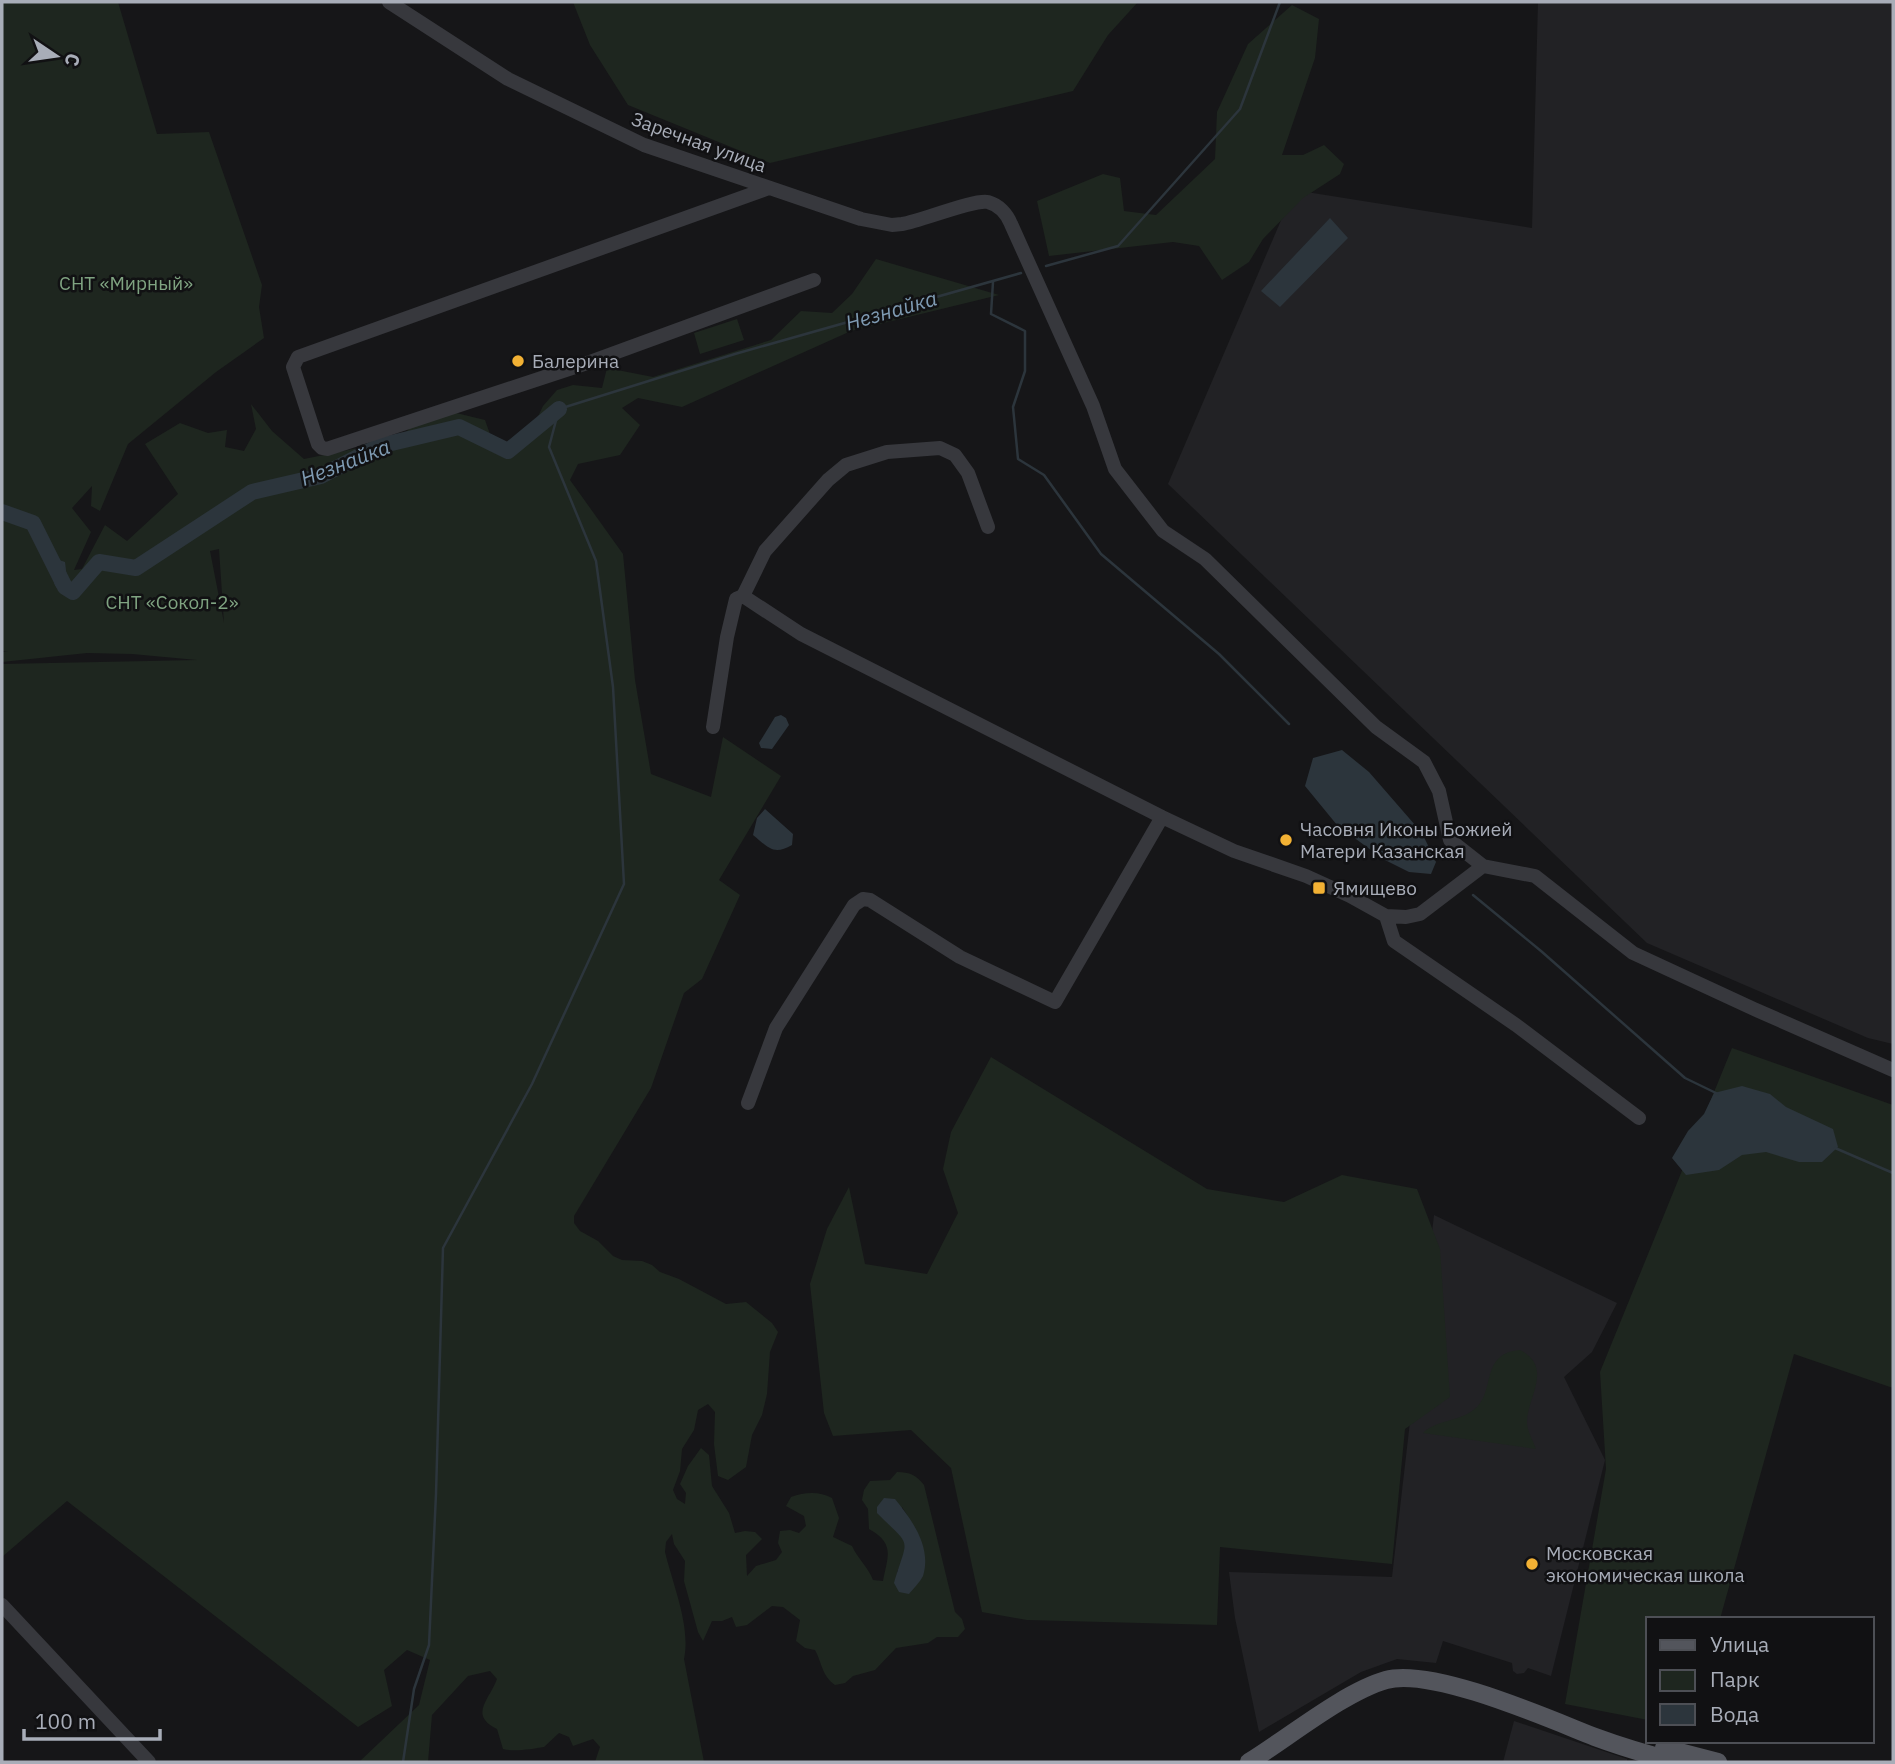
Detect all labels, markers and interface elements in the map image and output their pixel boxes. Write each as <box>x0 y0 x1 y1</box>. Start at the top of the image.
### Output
north arrow <box>21 21 91 91</box>
text: С <box>59 51 86 69</box>
street label: Заречная улица <box>628 106 770 178</box>
park label: СНТ «Мирный» <box>59 271 193 295</box>
water label: Незнайка <box>842 284 940 336</box>
place label: Балерина <box>532 349 619 373</box>
marker: Балерина <box>510 353 526 369</box>
water label: Незнайка <box>296 432 394 492</box>
park label: СНТ «Сокол-2» <box>106 590 239 614</box>
place label: Часовня Иконы Божией Матери Казанская <box>1300 817 1512 863</box>
marker: Часовня Иконы Божией Матери Казанская <box>1278 832 1294 848</box>
place label: Ямищево <box>1333 876 1417 900</box>
marker: Ямищево <box>1311 880 1327 896</box>
place label: Московская экономическая школа <box>1546 1541 1745 1587</box>
marker: Московская экономическая школа <box>1524 1556 1540 1572</box>
legend <box>1646 1617 1874 1743</box>
text: Улица <box>1710 1630 1769 1658</box>
text: Парк <box>1710 1665 1760 1693</box>
scale bar <box>24 1698 161 1742</box>
text: Вода <box>1710 1700 1759 1728</box>
text: 100 m <box>35 1707 96 1735</box>

